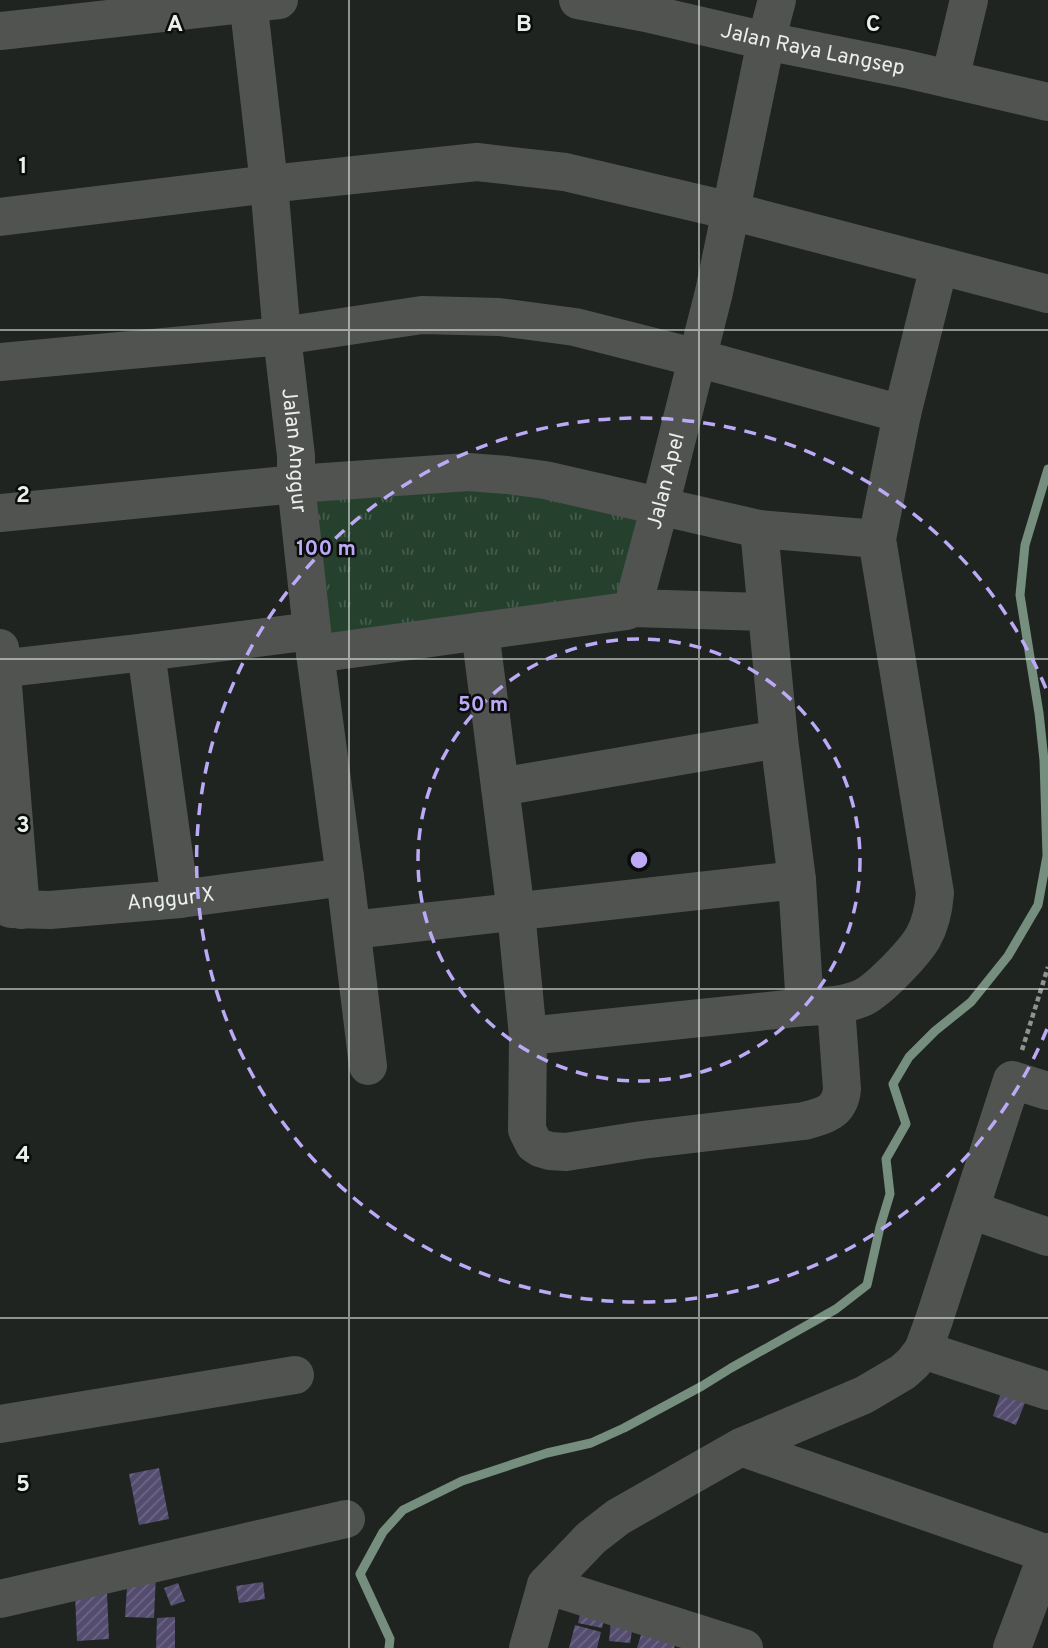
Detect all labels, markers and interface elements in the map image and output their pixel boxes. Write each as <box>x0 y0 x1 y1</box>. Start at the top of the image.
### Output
text: A <box>167 11 183 40</box>
text: B <box>516 11 532 40</box>
text: C <box>866 11 880 40</box>
street label: Jalan Raya Langsep <box>718 17 907 82</box>
text: 1 <box>18 153 28 182</box>
street label: Jalan Anggur <box>275 387 313 514</box>
street label: Jalan Apel <box>641 430 691 532</box>
text: 2 <box>16 482 30 511</box>
text: 100 m <box>296 536 356 563</box>
text: 50 m <box>458 692 508 719</box>
text: 3 <box>16 812 30 841</box>
centre of rings <box>627 848 651 872</box>
street label: Anggur X <box>126 881 216 917</box>
text: 4 <box>16 1142 30 1171</box>
text: 5 <box>16 1471 30 1500</box>

